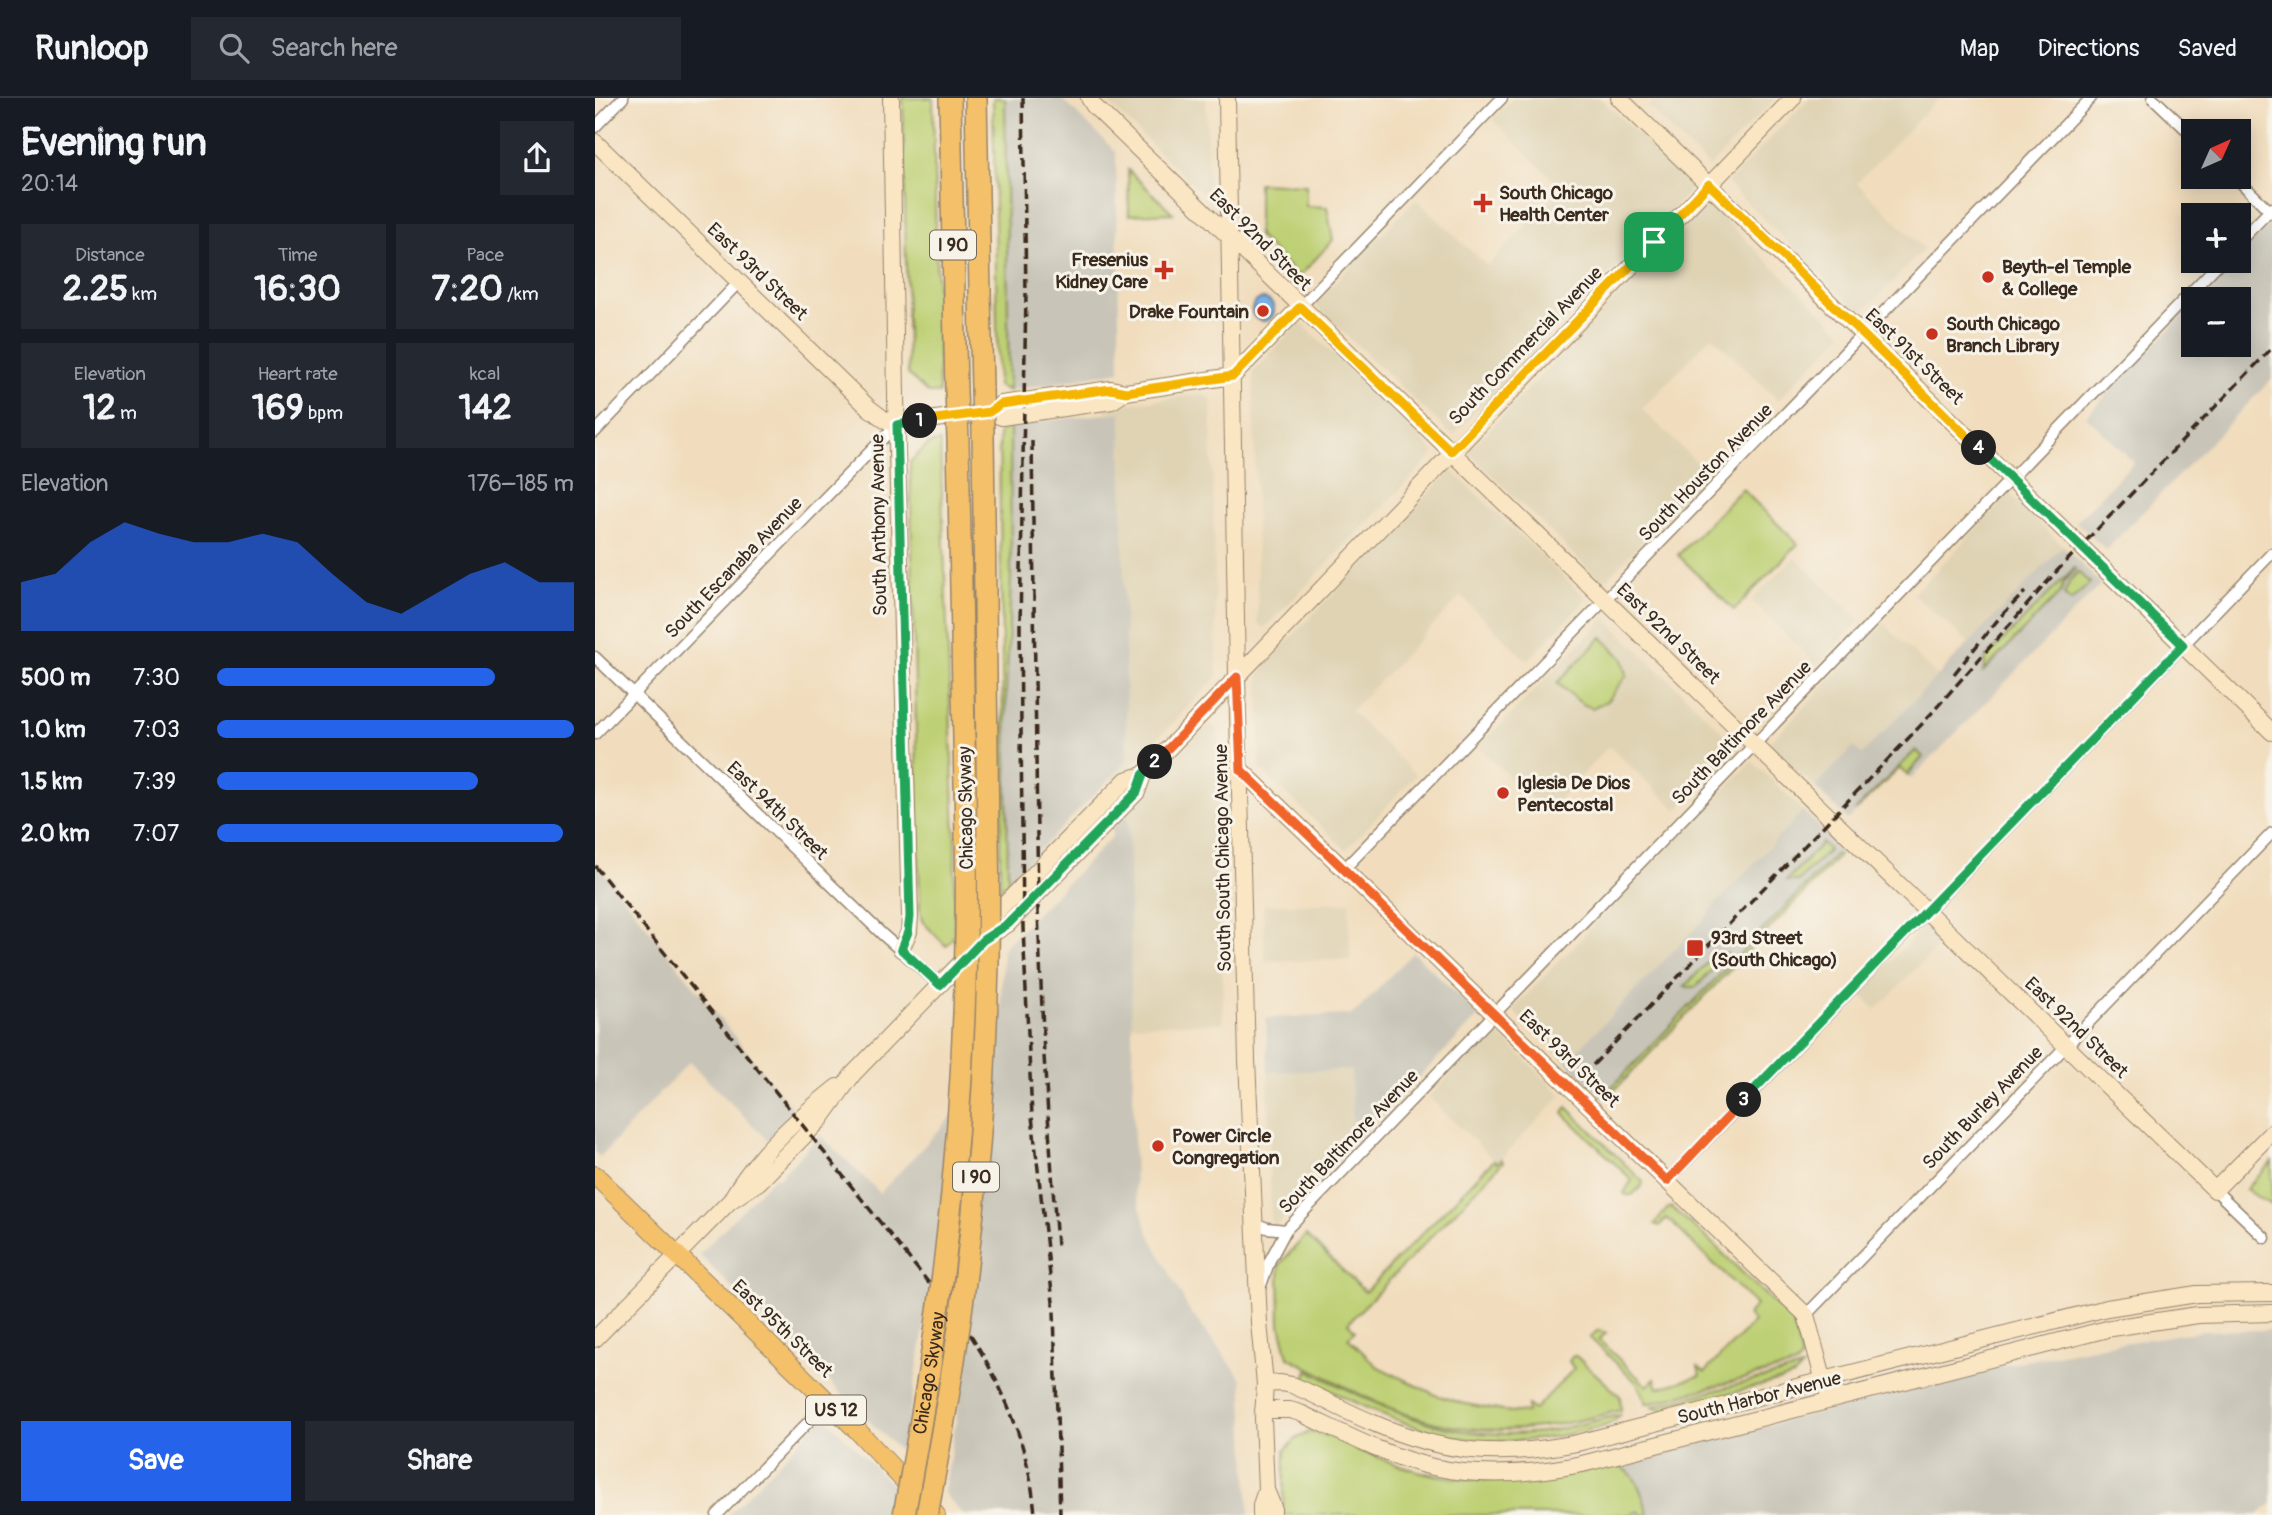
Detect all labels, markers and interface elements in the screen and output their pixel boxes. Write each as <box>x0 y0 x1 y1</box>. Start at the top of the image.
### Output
search box <box>191 17 681 80</box>
text: Runloop <box>35 28 149 69</box>
icon: search <box>215 29 253 67</box>
text: Search here <box>271 32 398 64</box>
text: Map <box>1960 34 2000 63</box>
text: Directions <box>2038 34 2139 63</box>
text: Saved <box>2177 34 2237 63</box>
text: Evening run <box>21 119 207 167</box>
north arrow <box>2181 119 2251 189</box>
map controls <box>2181 119 2251 357</box>
button: share <box>500 121 574 195</box>
text: 20:14 <box>21 169 78 198</box>
place label: South Chicago Health Center <box>1499 181 1614 227</box>
street label: East 92nd Street <box>1204 183 1317 296</box>
marker: South Chicago Health Center <box>1473 193 1493 213</box>
button: + <box>2181 203 2251 273</box>
pin <box>1624 212 1684 272</box>
street label: East 93rd Street <box>702 218 813 326</box>
icon: arrive <box>1635 223 1673 261</box>
road number: I 90 <box>930 230 976 260</box>
text: Distance <box>75 243 145 267</box>
text: Time <box>278 243 317 267</box>
text: Pace <box>466 243 504 267</box>
place label: Fresenius Kidney Care <box>1055 248 1149 294</box>
place label: Beyth-el Temple & College <box>2002 255 2132 301</box>
marker: Fresenius Kidney Care <box>1154 260 1174 280</box>
street label: South Commercial Avenue <box>1444 261 1608 430</box>
text: 2.25 <box>62 267 128 311</box>
text: 16:30 <box>254 267 341 311</box>
text: 7:20 <box>432 267 503 311</box>
marker: Beyth-el Temple & College <box>1980 269 1996 285</box>
text: km <box>128 282 157 306</box>
text: /km <box>503 282 539 306</box>
button: − <box>2181 287 2251 357</box>
place label: Drake Fountain <box>1129 300 1249 324</box>
marker: Drake Fountain <box>1255 303 1271 319</box>
street label: East 91st Street <box>1860 304 1969 410</box>
place label: South Chicago Branch Library <box>1946 312 2061 358</box>
marker: South Chicago Branch Library <box>1924 326 1940 342</box>
text: Elevation <box>74 362 146 386</box>
text: Heart rate <box>257 362 338 386</box>
text: kcal <box>470 362 501 386</box>
text: 12 <box>83 386 116 430</box>
text: 169 <box>252 386 304 430</box>
text: 142 <box>458 386 512 430</box>
street label: South Houston Avenue <box>1634 398 1778 547</box>
text: m <box>116 401 137 425</box>
text: bpm <box>304 401 343 425</box>
pin: 1 <box>903 404 937 438</box>
text: 1 <box>916 408 923 432</box>
pin: 4 <box>1961 430 1997 466</box>
street label: South Anthony Avenue <box>865 433 893 616</box>
text: 4 <box>1973 435 1984 459</box>
text: Elevation <box>21 469 109 498</box>
text: 176–185 m <box>467 469 574 498</box>
street label: South Escanaba Avenue <box>660 491 808 644</box>
street label: East 92nd Street <box>1611 578 1725 690</box>
street label: South Baltimore Avenue <box>1667 655 1817 810</box>
text: 500 m <box>21 663 90 692</box>
text: 7:30 <box>133 663 180 692</box>
text: 1.0 km <box>21 715 86 744</box>
text: 7:03 <box>133 715 180 744</box>
street label: South South Chicago Avenue <box>1209 743 1237 972</box>
pin: 2 <box>1137 744 1173 780</box>
street label: Chicago Skyway <box>953 746 979 870</box>
text: 2 <box>1149 749 1160 773</box>
street label: East 94th Street <box>721 756 833 865</box>
text: 1.5 km <box>21 767 83 796</box>
text: 7:39 <box>133 767 176 796</box>
place label: Iglesia De Dios Pentecostal <box>1517 771 1631 817</box>
marker: Iglesia De Dios Pentecostal <box>1495 785 1511 801</box>
text: 2.0 km <box>21 819 90 848</box>
text: 7:07 <box>133 819 179 848</box>
place label: 93rd Street (South Chicago) <box>1711 926 1838 972</box>
marker: 93rd Street (South Chicago) <box>1685 938 1705 958</box>
street label: East 92nd Street <box>2019 972 2133 1084</box>
street label: East 93rd Street <box>1514 1005 1625 1113</box>
street label: South Burley Avenue <box>1917 1040 2048 1175</box>
street label: South Baltimore Avenue <box>1274 1064 1424 1219</box>
pin: 3 <box>1727 1082 1761 1118</box>
text: 3 <box>1738 1087 1749 1111</box>
place label: Power Circle Congregation <box>1172 1124 1280 1170</box>
marker: Power Circle Congregation <box>1150 1138 1166 1154</box>
road number: I 90 <box>953 1162 999 1192</box>
street label: East 95th Street <box>727 1274 838 1383</box>
street label: Chicago Skyway <box>908 1311 951 1436</box>
street label: South Harbor Avenue <box>1675 1366 1844 1430</box>
road number: US 12 <box>806 1395 866 1424</box>
button: Save <box>21 1421 291 1501</box>
button: Share <box>305 1421 574 1501</box>

